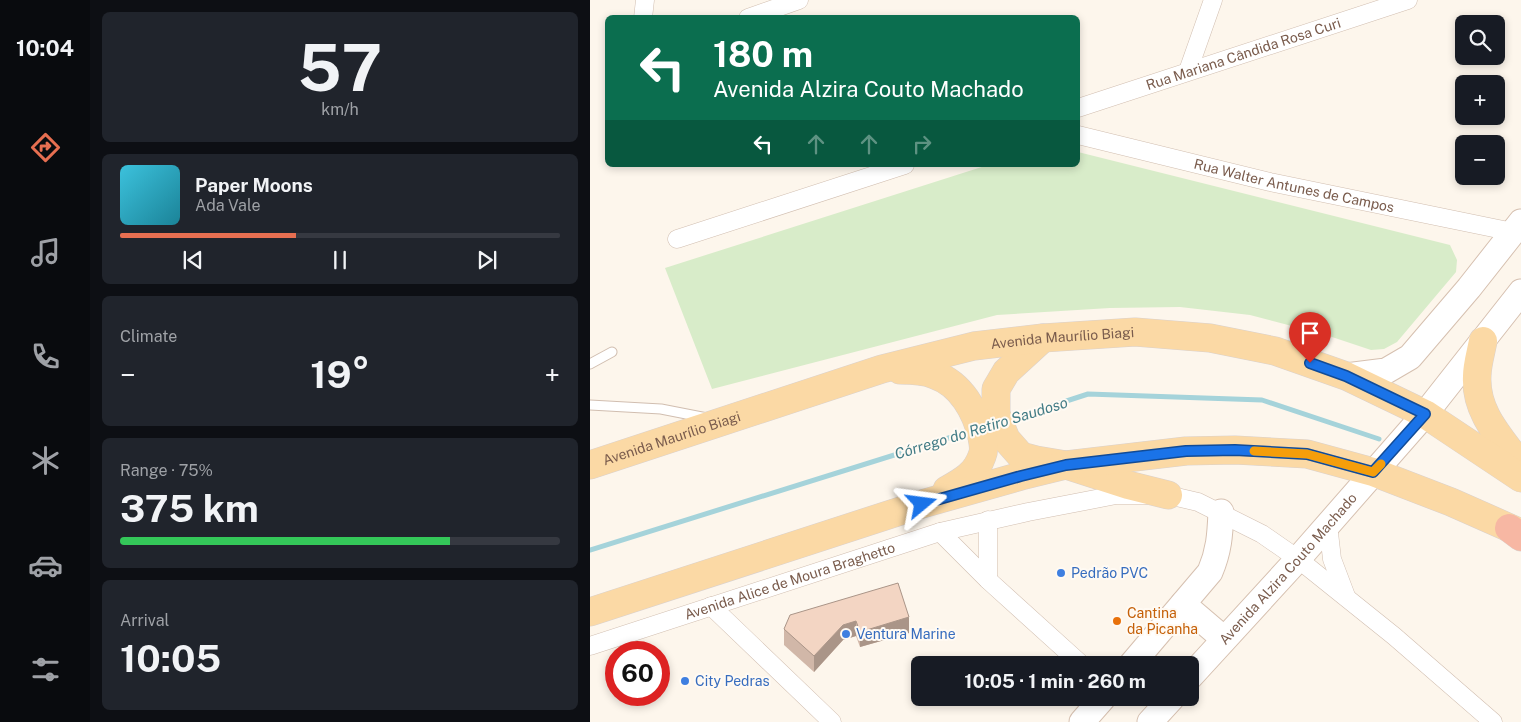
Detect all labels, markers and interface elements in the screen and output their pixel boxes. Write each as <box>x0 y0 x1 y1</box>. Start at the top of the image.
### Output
street label: Rua Mariana Cândida Rosa Curi <box>1144 15 1343 93</box>
map controls <box>1455 15 1505 185</box>
button: search <box>1455 15 1505 65</box>
text: 57 <box>298 29 382 106</box>
text: 180 m <box>713 34 813 75</box>
text: 10:04 <box>16 35 74 61</box>
icon: left <box>630 35 695 100</box>
button: + <box>1455 75 1505 125</box>
text: Avenida Alzira Couto Machado <box>713 76 1024 102</box>
text: km/h <box>321 100 359 119</box>
icon: directions <box>28 130 63 165</box>
icon: left <box>749 130 777 158</box>
icon: ahead <box>802 130 830 158</box>
icon: ahead <box>855 130 883 158</box>
icon: right <box>908 130 936 158</box>
button: − <box>1455 135 1505 185</box>
street label: Rua Walter Antunes de Campos <box>1192 156 1396 215</box>
text: Paper Moons <box>195 174 313 196</box>
text: Ada Vale <box>195 196 260 215</box>
icon: music <box>28 235 63 270</box>
icon: previous <box>179 246 207 274</box>
icon: pause <box>326 246 354 274</box>
icon: next <box>473 246 501 274</box>
pin <box>1289 312 1331 363</box>
icon: arrive <box>1296 319 1324 347</box>
street label: Avenida Maurílio Biagi <box>990 324 1135 352</box>
text: Climate <box>120 327 177 346</box>
icon: phone <box>28 339 63 374</box>
text: 19° <box>310 352 370 397</box>
text: − <box>120 358 136 391</box>
text: + <box>544 358 560 391</box>
water label: Córrego do Retiro Saudoso <box>892 394 1070 462</box>
street label: Avenida Maurílio Biagi <box>601 408 743 468</box>
icon: climate <box>28 443 63 478</box>
text: Range · 75% <box>120 461 213 480</box>
position arrow <box>895 477 947 529</box>
text: 375 km <box>120 486 259 531</box>
street label: Avenida Alzira Couto Machado <box>1216 490 1360 648</box>
street label: Avenida Alice de Moura Braghetto <box>682 539 897 623</box>
icon: car <box>28 548 63 583</box>
place label: Pedrão PVC <box>1071 565 1148 581</box>
marker: Pedrão PVC <box>1055 567 1067 579</box>
place label: Cantina da Picanha <box>1127 605 1198 637</box>
text: Arrival <box>120 611 169 630</box>
marker: Cantina da Picanha <box>1111 615 1123 627</box>
place label: Ventura Marine <box>856 626 956 642</box>
marker: Ventura Marine <box>840 628 852 640</box>
text: 10:05 <box>120 636 221 681</box>
speed limit sign: 60 <box>605 641 670 706</box>
icon: filters <box>28 652 63 687</box>
text: 10:05 · 1 min · 260 m <box>964 670 1146 692</box>
place label: City Pedras <box>695 673 770 689</box>
marker: City Pedras <box>679 675 691 687</box>

